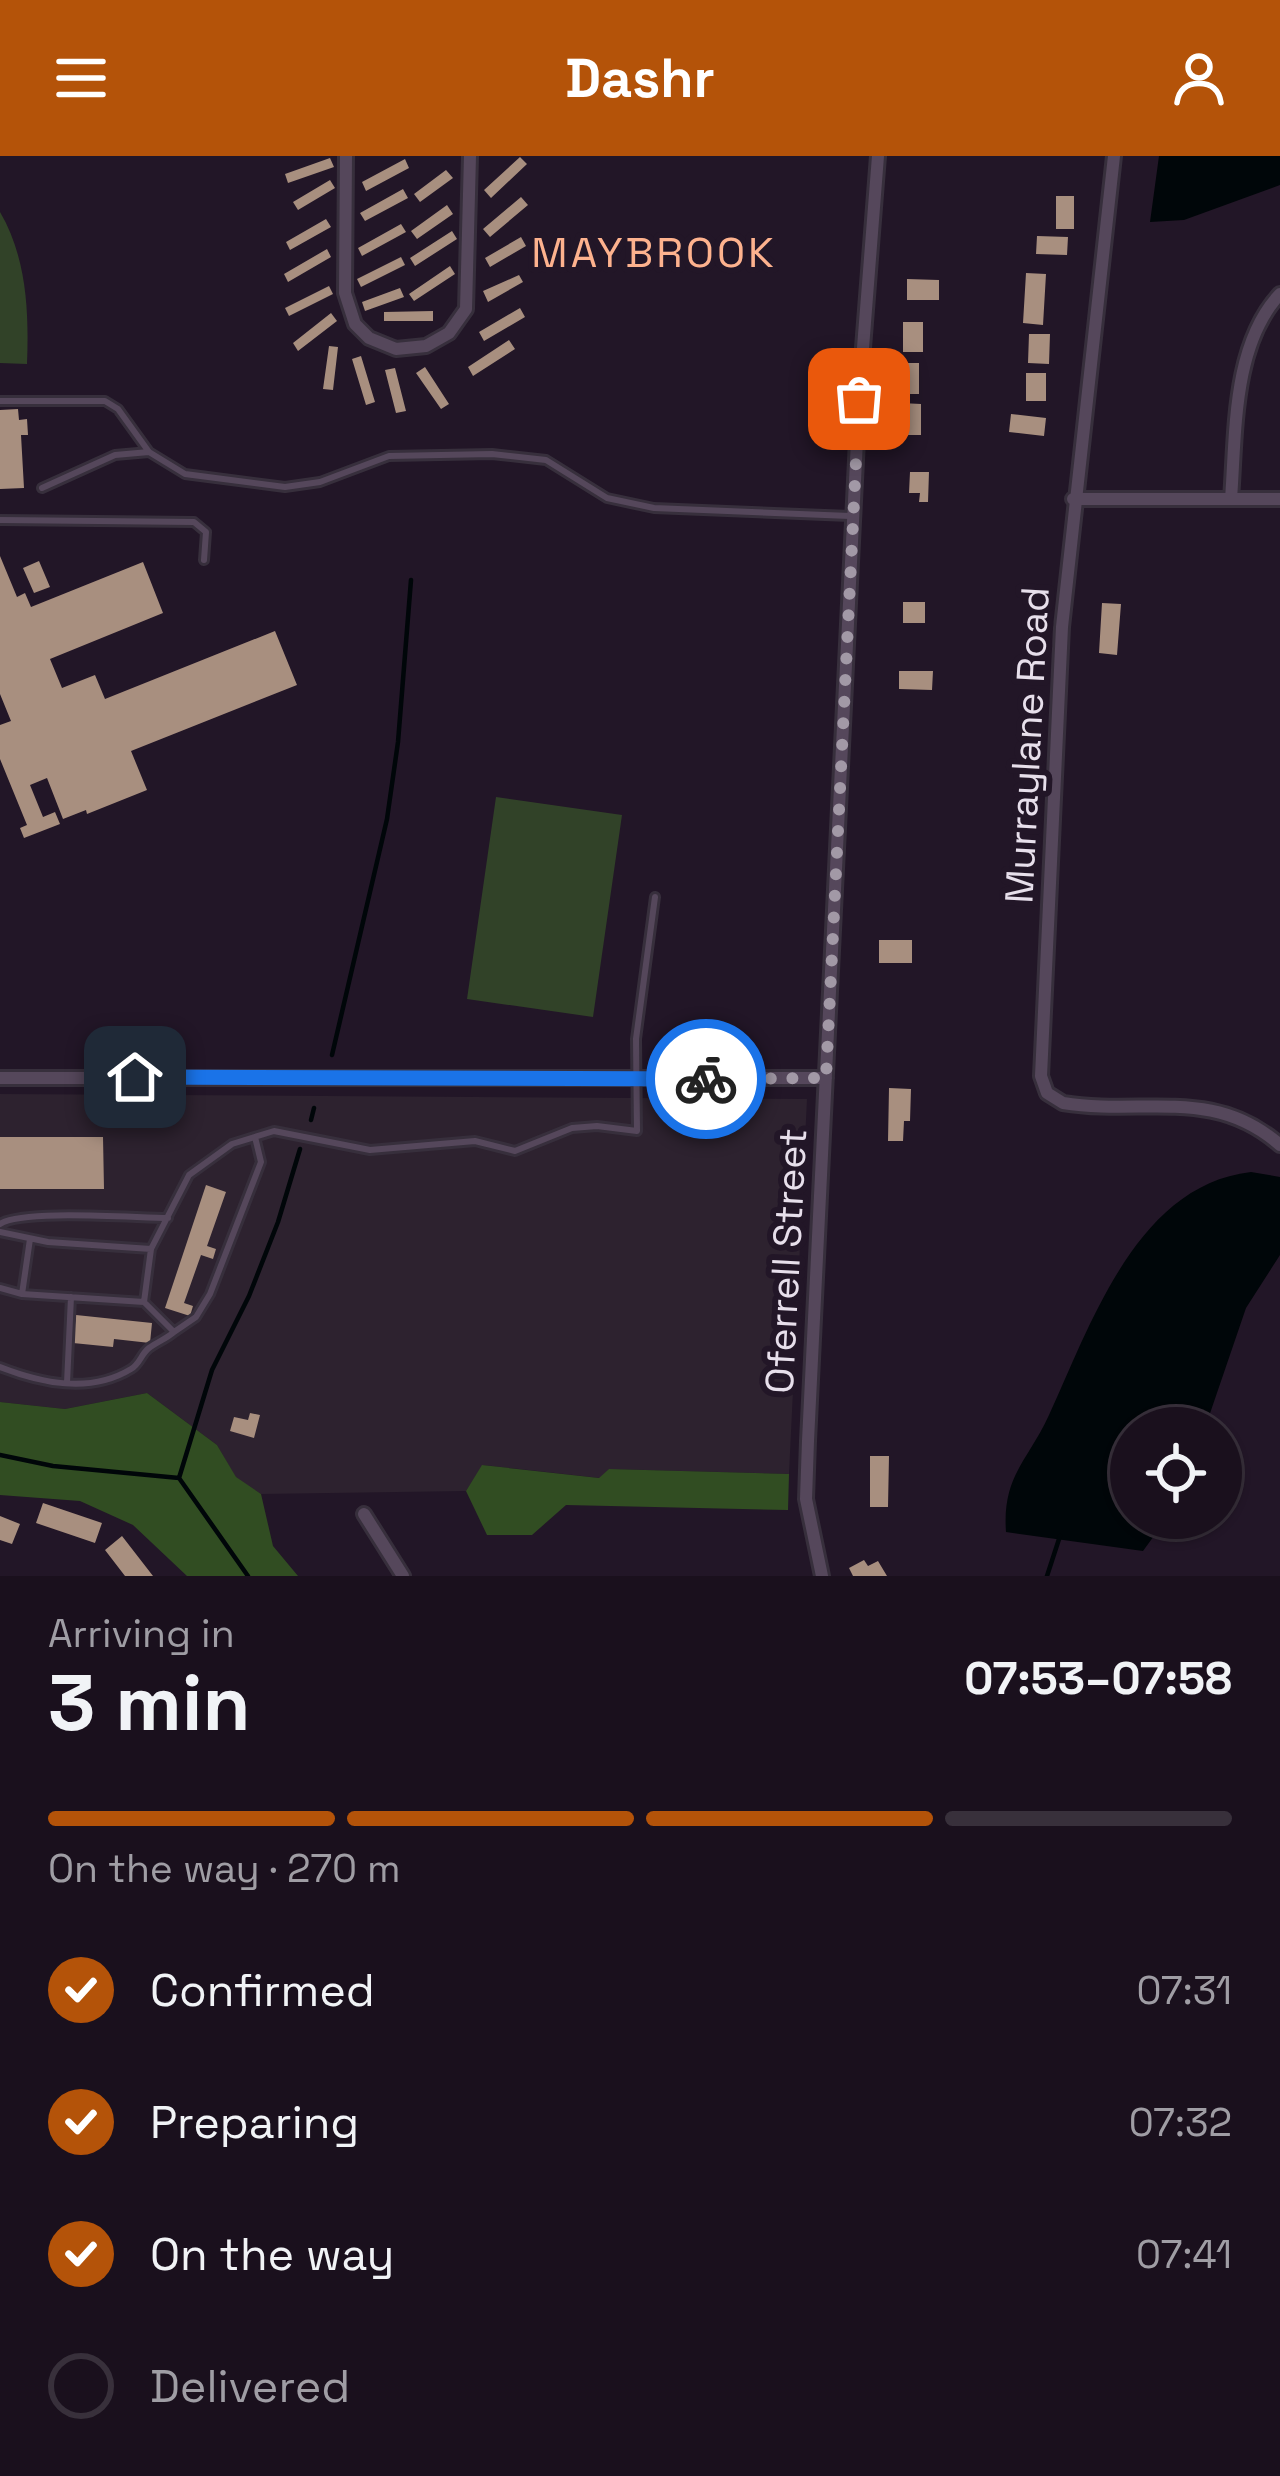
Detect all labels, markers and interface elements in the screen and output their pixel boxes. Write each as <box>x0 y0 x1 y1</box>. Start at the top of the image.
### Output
text: Dashr <box>565 44 715 113</box>
icon: menu <box>48 45 114 111</box>
icon: person <box>1166 45 1232 111</box>
district label: MAYBROOK <box>531 226 777 279</box>
pin <box>808 348 910 450</box>
icon: bag <box>826 366 892 432</box>
street label: Murraylane Road <box>994 585 1060 905</box>
courier <box>646 1019 766 1139</box>
pin <box>84 1026 186 1128</box>
icon: home <box>102 1044 168 1110</box>
icon: bike <box>673 1046 739 1112</box>
street label: Oferrell Street <box>755 1127 817 1395</box>
map controls <box>1110 1407 1242 1539</box>
button: locate <box>1110 1407 1242 1539</box>
text: Arriving in <box>48 1609 235 1658</box>
text: 07:53–07:58 <box>964 1650 1232 1707</box>
text: 3 min <box>48 1653 251 1753</box>
text: On the way · 270 m <box>48 1844 401 1893</box>
icon: check <box>48 1957 114 2023</box>
text: Confirmed <box>150 1962 375 2019</box>
text: 07:31 <box>1137 1966 1232 2015</box>
icon: check <box>48 2089 114 2155</box>
text: Preparing <box>150 2094 359 2151</box>
text: 07:32 <box>1129 2098 1232 2147</box>
icon: check <box>48 2221 114 2287</box>
text: On the way <box>150 2226 394 2283</box>
text: 07:41 <box>1136 2230 1232 2279</box>
text: Delivered <box>150 2358 350 2415</box>

